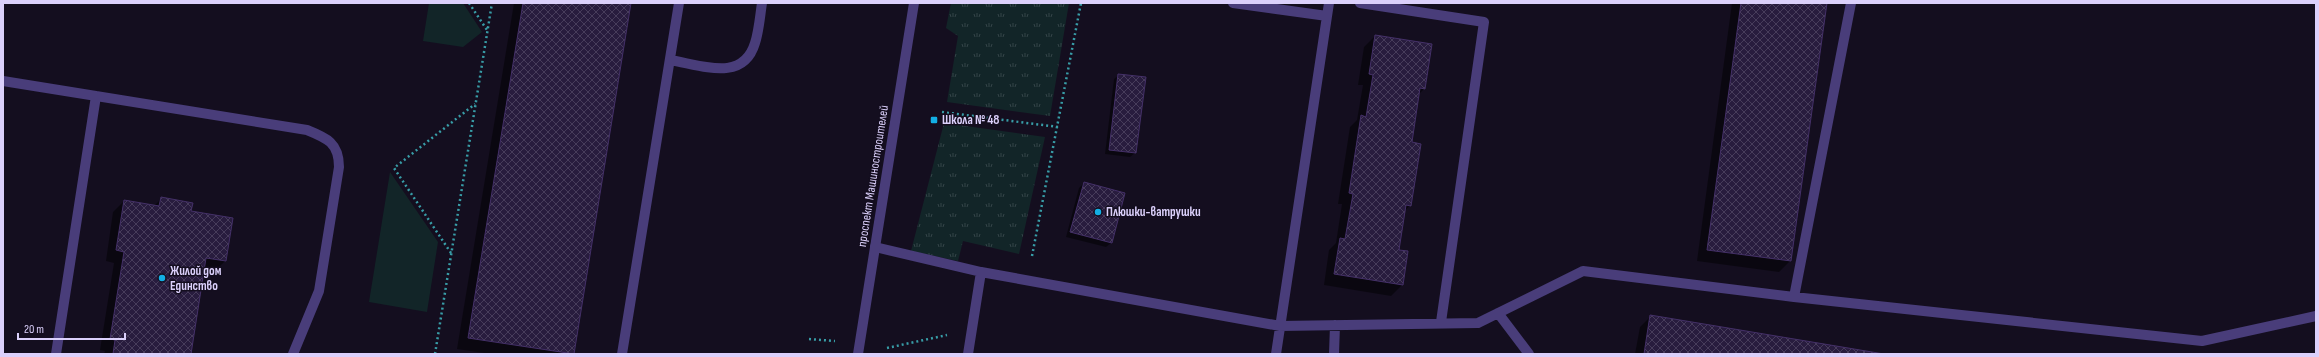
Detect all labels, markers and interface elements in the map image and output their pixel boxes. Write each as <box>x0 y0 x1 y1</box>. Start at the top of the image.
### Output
street label: проспект Машиностроителей <box>854 104 892 248</box>
place label: Школа № 48 <box>942 112 999 128</box>
marker: Школа № 48 <box>929 115 939 125</box>
place label: Плюшки-ватрушки <box>1106 204 1201 220</box>
marker: Плюшки-ватрушки <box>1093 207 1103 217</box>
place label: Жилой дом Единство <box>170 263 222 294</box>
marker: Жилой дом Единство <box>157 273 167 283</box>
scale bar <box>18 315 125 341</box>
text: 20 m <box>24 322 44 337</box>

